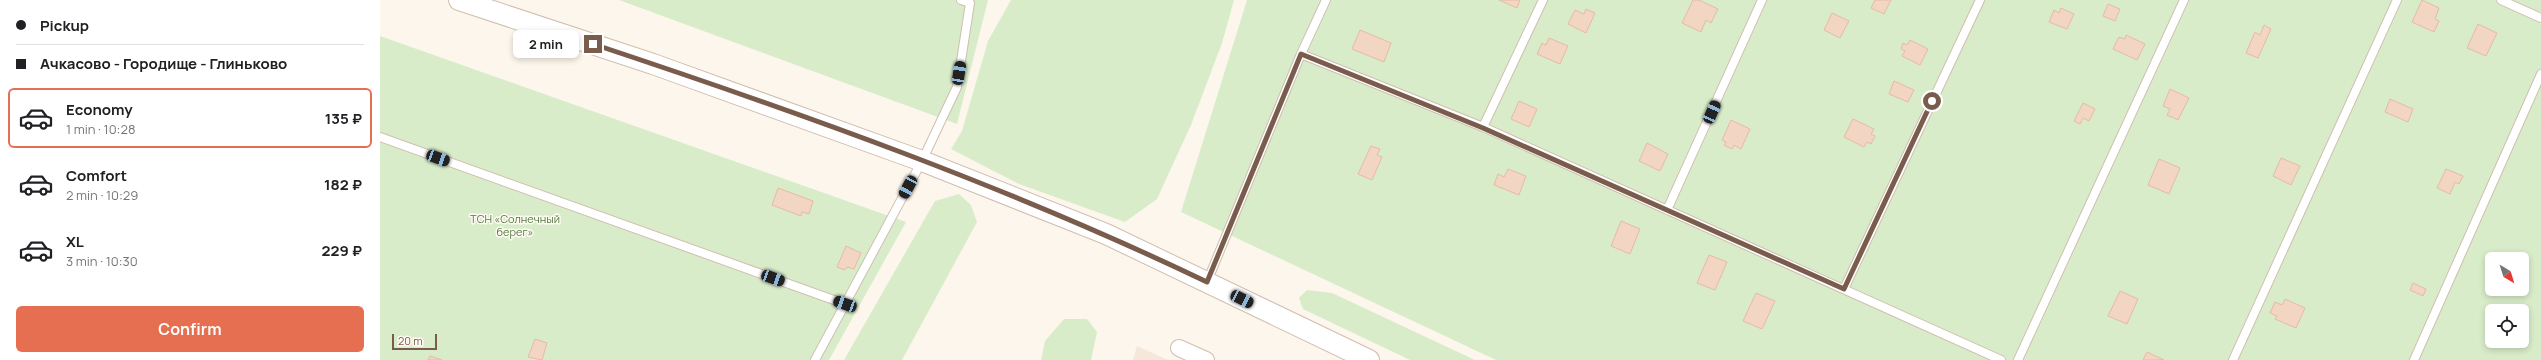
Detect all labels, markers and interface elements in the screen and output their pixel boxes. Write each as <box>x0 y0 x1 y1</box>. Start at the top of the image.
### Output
text: Pickup <box>40 15 89 36</box>
callout: 2 min <box>513 30 579 58</box>
text: 2 min <box>529 35 563 53</box>
route end <box>584 35 602 53</box>
text: Ачкасово - Городище - Глиньково <box>40 53 287 74</box>
car <box>951 60 967 86</box>
route start <box>1923 92 1941 110</box>
text: Economy <box>66 99 133 120</box>
car <box>1702 99 1722 125</box>
icon: car <box>18 100 54 136</box>
text: 135 ₽ <box>325 108 362 129</box>
text: 1 min · 10:28 <box>66 120 135 138</box>
car <box>425 148 451 168</box>
text: Comfort <box>66 165 127 186</box>
icon: car <box>18 166 54 202</box>
text: 182 ₽ <box>324 174 362 195</box>
car <box>897 174 919 200</box>
text: 2 min · 10:29 <box>66 186 138 204</box>
park label: ТСН «Солнечный берег» <box>470 211 560 239</box>
text: XL <box>66 231 84 252</box>
icon: car <box>18 232 54 268</box>
text: 229 ₽ <box>322 240 362 261</box>
text: 3 min · 10:30 <box>66 252 138 270</box>
north arrow <box>2485 252 2529 296</box>
map controls <box>2485 252 2529 348</box>
car <box>760 268 786 288</box>
car <box>1229 288 1255 310</box>
car <box>832 294 858 314</box>
button: locate <box>2485 304 2529 348</box>
button: Confirm <box>16 306 364 352</box>
scale bar <box>392 332 437 351</box>
text: 20 m <box>398 333 423 348</box>

